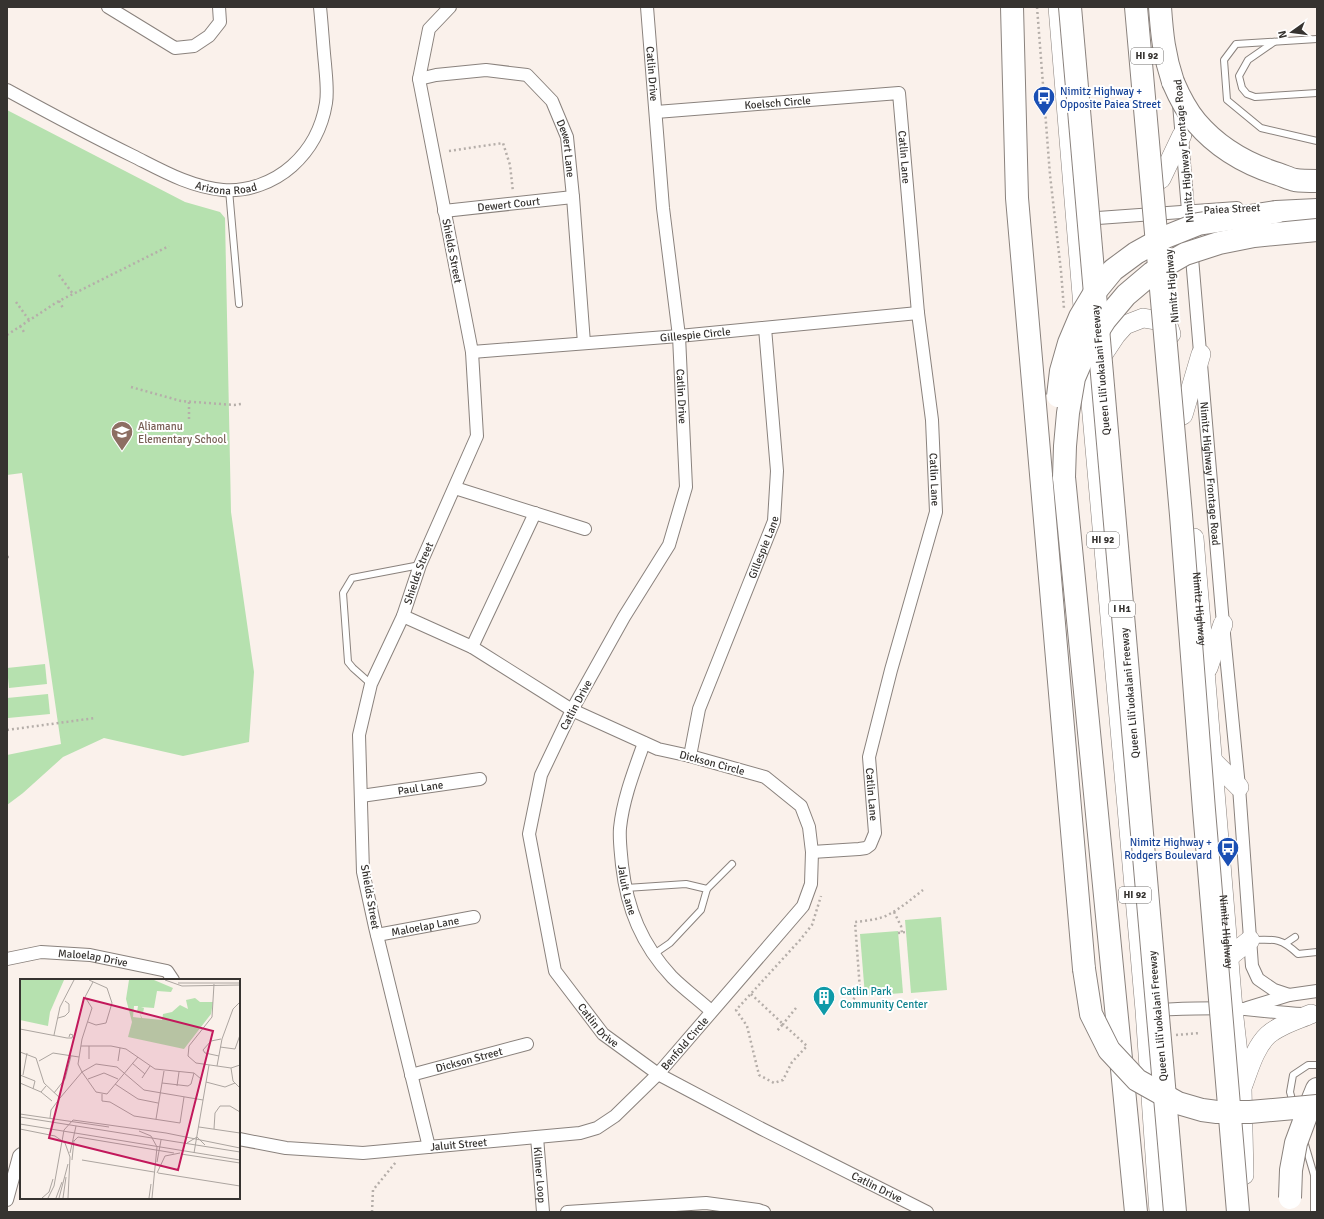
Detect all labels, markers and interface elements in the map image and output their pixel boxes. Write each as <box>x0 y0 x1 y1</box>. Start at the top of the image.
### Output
north arrow <box>1272 12 1312 52</box>
text: N <box>1276 29 1290 40</box>
street label: Catlin Drive <box>644 46 661 102</box>
road number: HI 92 <box>1131 48 1163 64</box>
street label: Nimitz Highway Frontage Road <box>1171 79 1197 223</box>
bus stop icon: Nimitz Highway + Opposite Paiea Street <box>1031 84 1057 117</box>
place label: Nimitz Highway + Opposite Paiea Street <box>1060 85 1161 111</box>
street label: Koelsch Circle <box>744 93 811 112</box>
street label: Dewert Lane <box>554 117 577 178</box>
street label: Catlin Lane <box>896 130 913 184</box>
street label: Arizona Road <box>194 178 258 197</box>
street label: Dewert Court <box>477 194 541 214</box>
street label: Paiea Street <box>1203 201 1261 217</box>
street label: Shields Street <box>439 218 465 285</box>
street label: Nimitz Highway <box>1162 248 1182 323</box>
street label: Queen Liliʻuokalani Freeway <box>1089 303 1113 436</box>
street label: Gillespie Circle <box>660 325 731 344</box>
street label: Catlin Drive <box>674 368 690 424</box>
street label: Nimitz Highway Frontage Road <box>1198 401 1223 546</box>
school or university icon: Aliamanu Elementary School <box>109 419 135 452</box>
place label: Aliamanu Elementary School <box>138 420 226 446</box>
street label: Catlin Lane <box>927 453 942 506</box>
street label: Gillespie Lane <box>745 516 781 580</box>
road number: HI 92 <box>1087 532 1119 548</box>
street label: Shields Street <box>401 540 436 606</box>
street label: Nimitz Highway <box>1190 571 1209 647</box>
road number: I H1 <box>1109 601 1135 617</box>
street label: Queen Liliʻuokalani Freeway <box>1118 626 1142 759</box>
street label: Catlin Drive <box>557 678 595 732</box>
street label: Dickson Circle <box>678 748 746 778</box>
street label: Catlin Lane <box>863 767 881 821</box>
street label: Paul Lane <box>397 778 444 797</box>
bus stop icon: Nimitz Highway + Rodgers Boulevard <box>1215 835 1241 868</box>
place label: Nimitz Highway + Rodgers Boulevard <box>1124 836 1212 862</box>
street label: Shields Street <box>358 864 382 931</box>
street label: Jaluit Lane <box>616 864 639 917</box>
road number: HI 92 <box>1119 887 1151 903</box>
street label: Nimitz Highway <box>1217 894 1236 970</box>
street label: Maloelap Lane <box>390 913 460 939</box>
street label: Maloelap Drive <box>58 947 129 969</box>
street label: Queen Liliʻuokalani Freeway <box>1146 949 1170 1082</box>
inset map <box>20 979 240 1199</box>
building icon: Catlin Park Community Center <box>811 984 837 1017</box>
place label: Catlin Park Community Center <box>840 985 928 1011</box>
street label: Catlin Drive <box>575 1001 621 1050</box>
street label: Benfold Circle <box>658 1014 711 1073</box>
street label: Dickson Street <box>434 1044 504 1075</box>
street label: Jaluit Street <box>429 1135 488 1153</box>
street label: Kilmer Loop <box>531 1146 549 1204</box>
street label: Catlin Drive <box>849 1169 905 1205</box>

